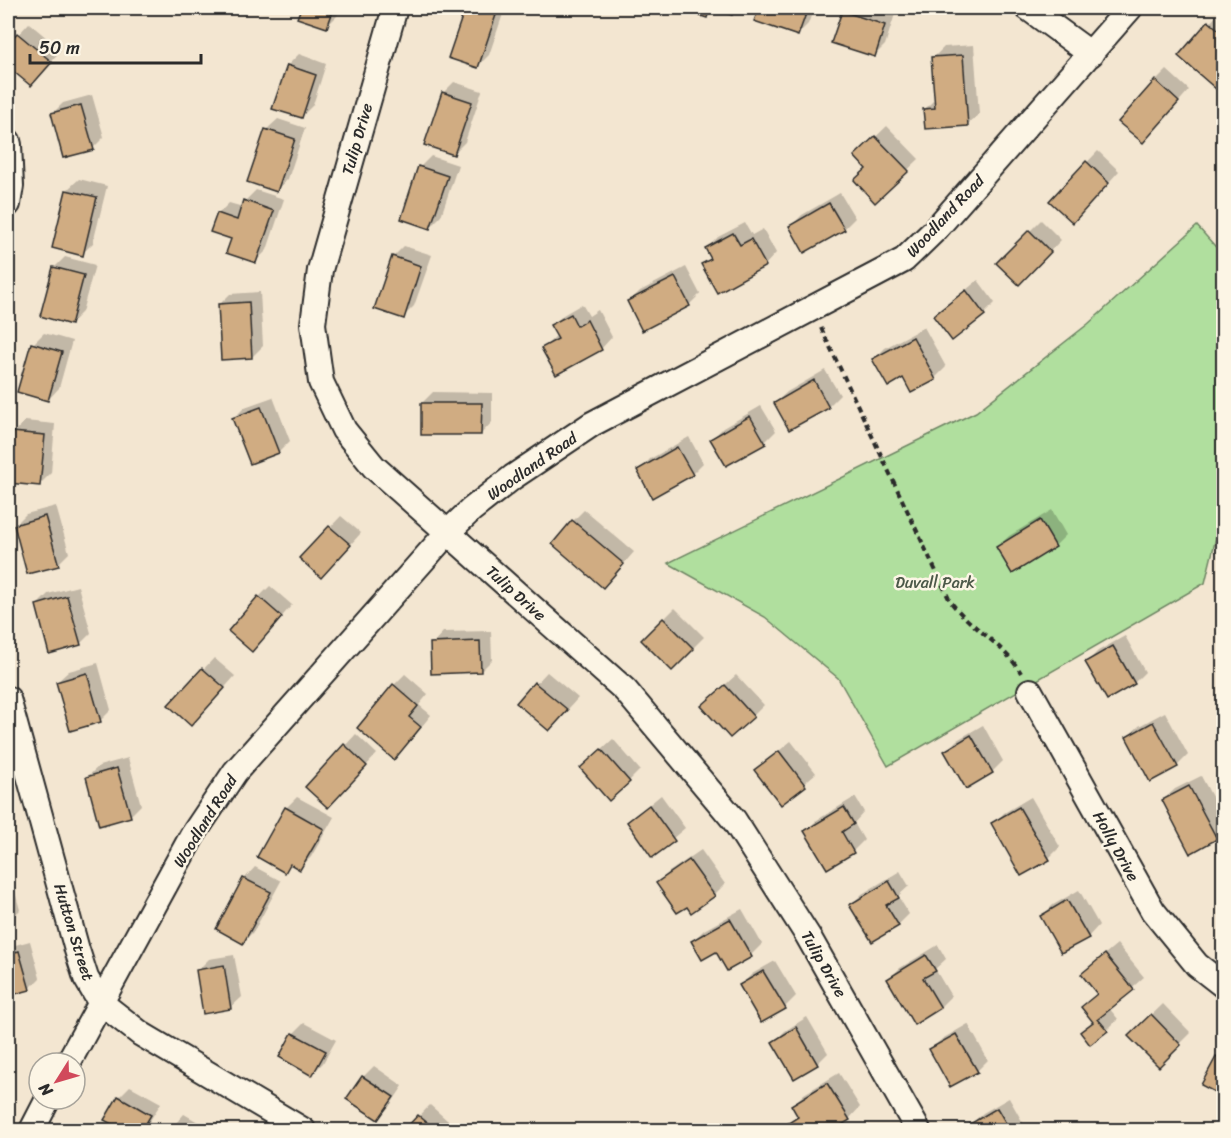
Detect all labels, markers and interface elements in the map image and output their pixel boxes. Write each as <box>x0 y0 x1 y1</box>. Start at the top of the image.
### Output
scale bar <box>30 27 201 65</box>
text: 50 m <box>39 32 80 64</box>
street label: Tulip Drive <box>333 100 381 178</box>
street label: Woodland Road <box>899 166 993 264</box>
street label: Woodland Road <box>481 423 585 508</box>
street label: Tulip Drive <box>479 558 553 628</box>
park label: Duvall Park <box>895 568 975 597</box>
street label: Woodland Road <box>165 767 246 873</box>
street label: Holly Drive <box>1085 805 1147 887</box>
street label: Hutton Street <box>45 880 103 984</box>
street label: Tulip Drive <box>793 925 855 1003</box>
north arrow <box>27 1051 87 1111</box>
text: N <box>30 1076 61 1104</box>

